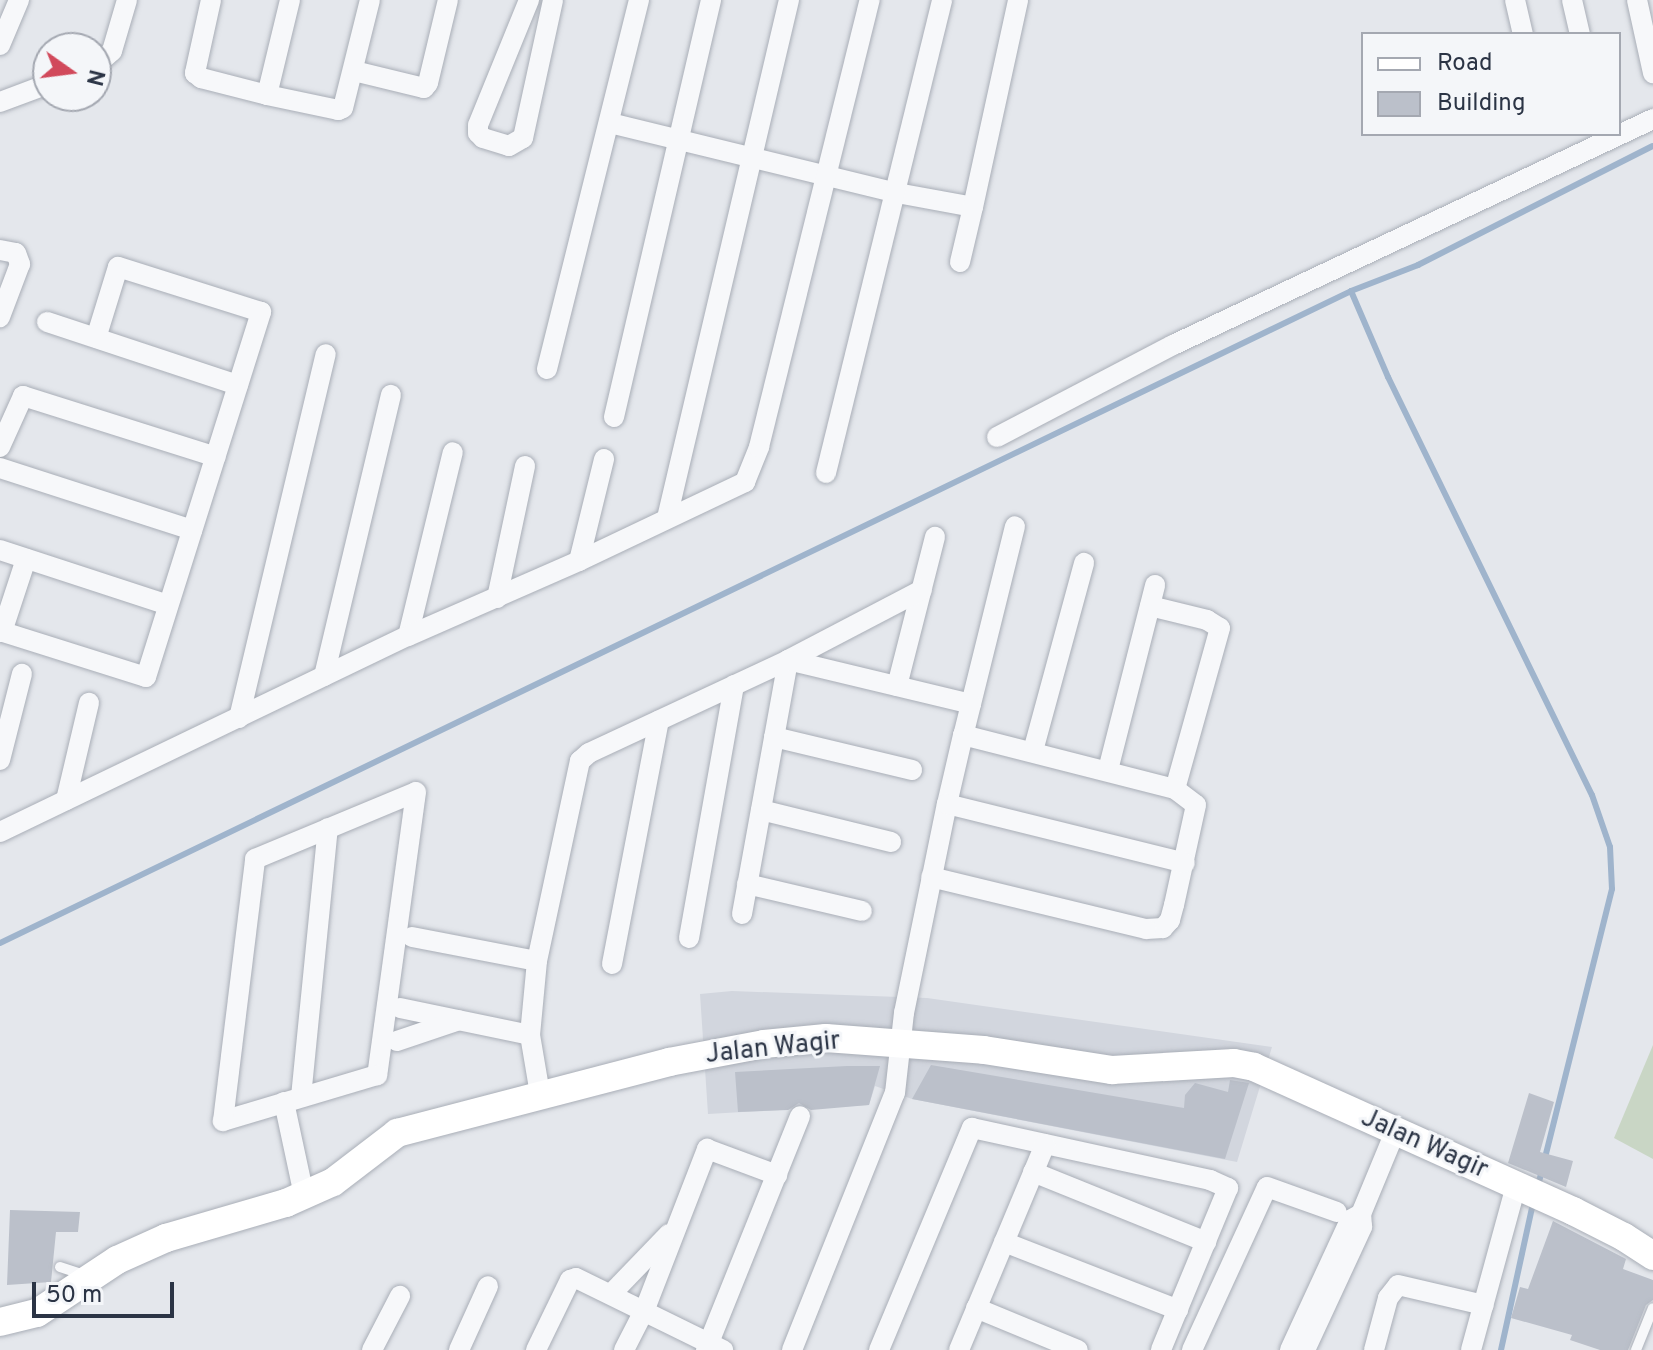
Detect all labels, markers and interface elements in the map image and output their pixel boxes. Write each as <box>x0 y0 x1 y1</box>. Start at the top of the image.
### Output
north arrow <box>32 32 112 112</box>
legend <box>1361 32 1621 136</box>
text: Road <box>1437 49 1493 79</box>
text: N <box>79 67 109 88</box>
text: Building <box>1437 89 1526 119</box>
street label: Jalan Wagir <box>704 1026 842 1072</box>
street label: Jalan Wagir <box>1356 1103 1492 1187</box>
scale bar <box>36 1266 178 1316</box>
text: 50 m <box>46 1281 102 1311</box>

